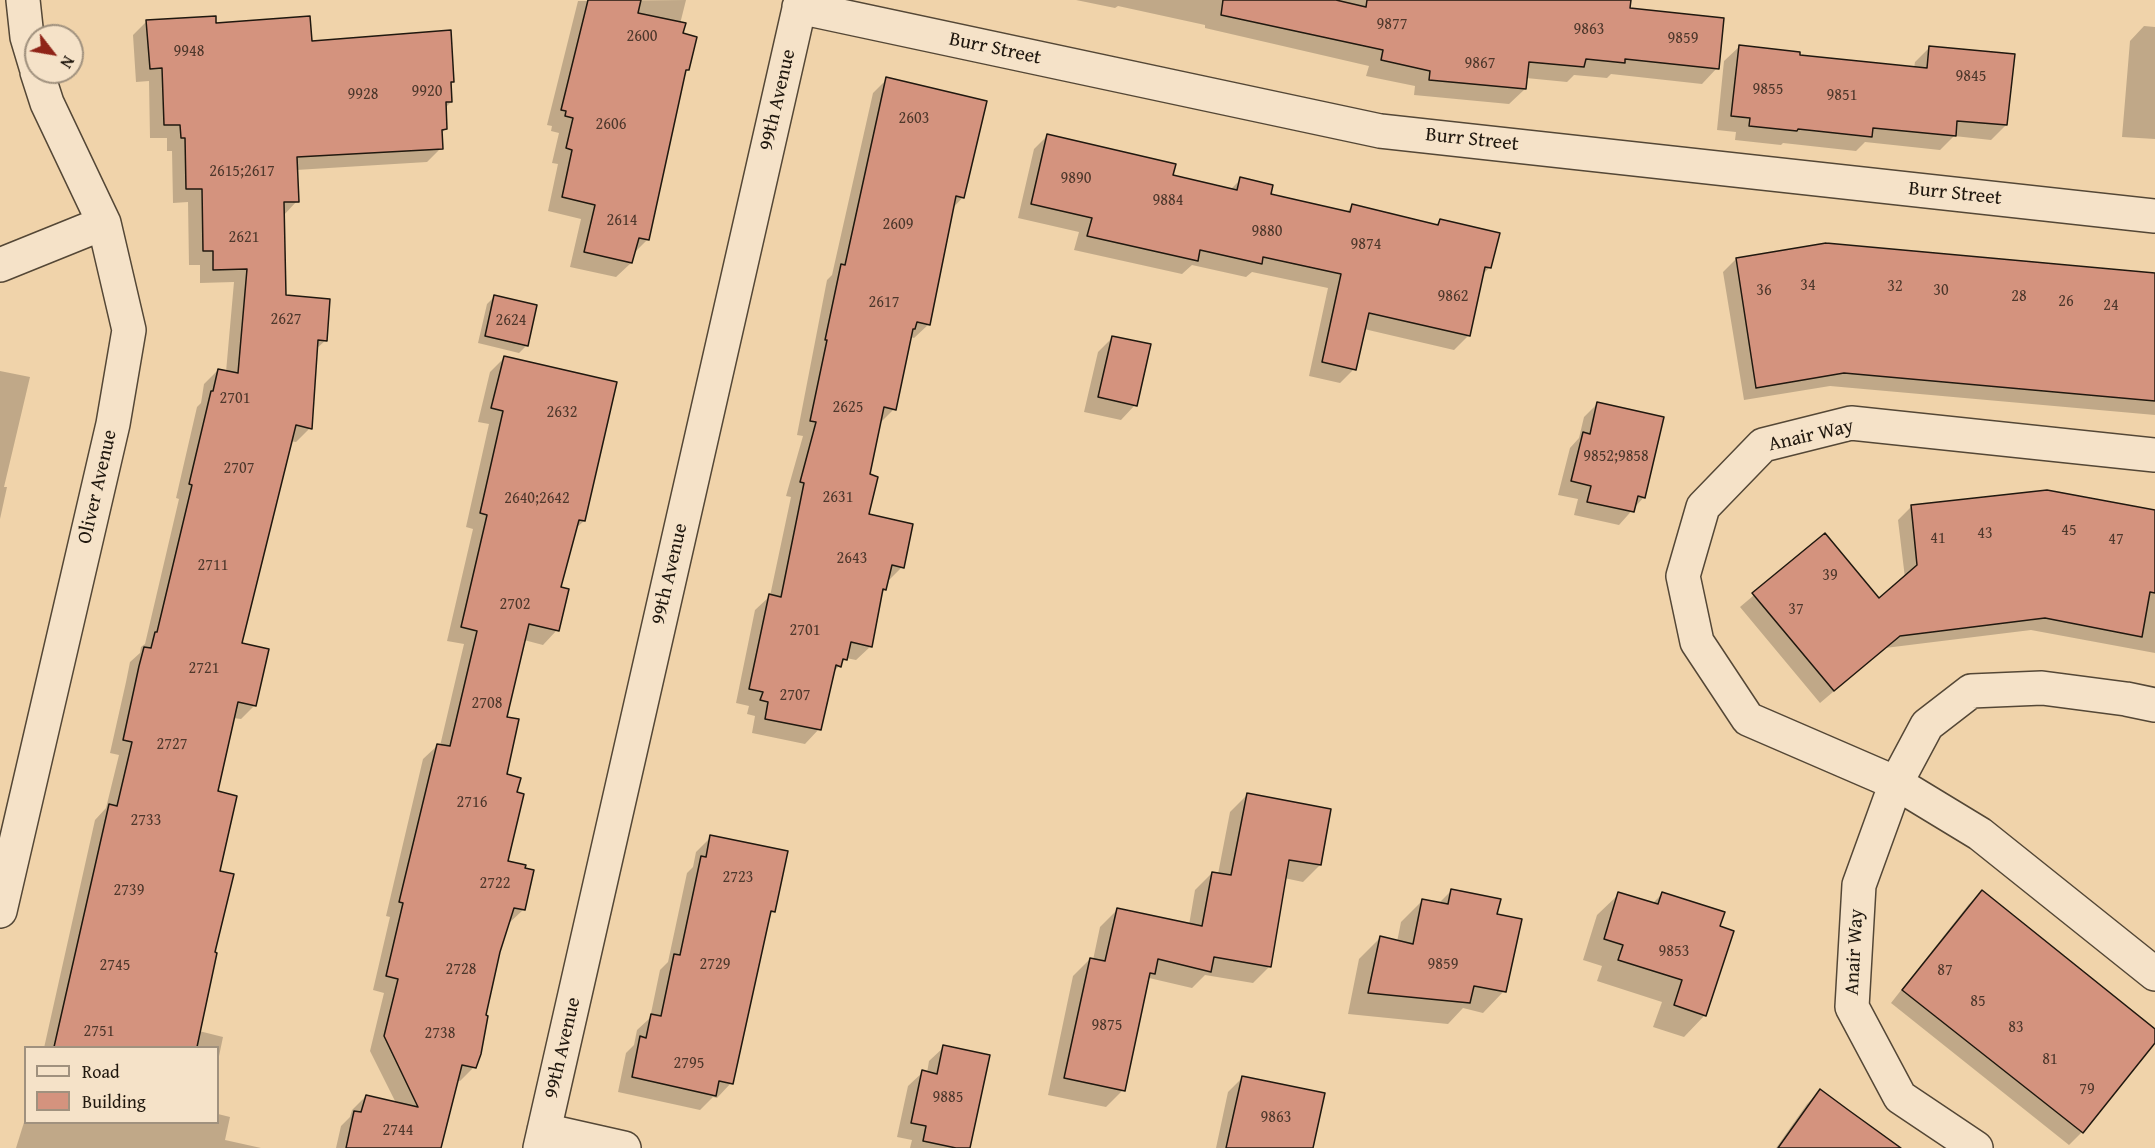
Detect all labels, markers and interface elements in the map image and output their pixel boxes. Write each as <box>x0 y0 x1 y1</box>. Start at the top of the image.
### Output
house number: 9877 <box>1377 15 1407 35</box>
house number: 9863 <box>1574 20 1604 40</box>
north arrow <box>24 24 84 84</box>
house number: 2600 <box>627 27 657 47</box>
street label: Burr Street <box>947 28 1043 70</box>
house number: 9859 <box>1668 29 1698 49</box>
house number: 9948 <box>174 42 204 62</box>
street label: 99th Avenue <box>755 47 801 153</box>
text: N <box>55 51 81 73</box>
house number: 9867 <box>1465 54 1495 74</box>
house number: 9845 <box>1956 67 1986 87</box>
house number: 9855 <box>1753 80 1783 100</box>
house number: 9920 <box>412 82 442 102</box>
house number: 9928 <box>348 85 378 105</box>
house number: 9851 <box>1827 86 1857 106</box>
house number: 2603 <box>899 109 929 129</box>
house number: 2606 <box>596 115 626 135</box>
street label: Burr Street <box>1424 123 1520 157</box>
house number: 2615;2617 <box>209 162 275 182</box>
house number: 9890 <box>1061 169 1091 189</box>
street label: Burr Street <box>1907 177 2003 211</box>
house number: 9884 <box>1153 191 1183 211</box>
house number: 2614 <box>607 211 637 231</box>
house number: 2609 <box>883 215 913 235</box>
house number: 9880 <box>1252 222 1282 242</box>
house number: 2621 <box>229 228 259 248</box>
house number: 9874 <box>1351 235 1381 255</box>
house number: 34 <box>1800 276 1816 296</box>
house number: 32 <box>1887 277 1903 297</box>
house number: 36 <box>1756 281 1772 301</box>
house number: 30 <box>1933 281 1949 301</box>
house number: 9862 <box>1438 287 1468 307</box>
house number: 28 <box>2011 287 2027 307</box>
house number: 26 <box>2058 292 2074 312</box>
house number: 2617 <box>869 293 899 313</box>
house number: 24 <box>2103 296 2119 316</box>
house number: 2627 <box>271 310 301 330</box>
house number: 2624 <box>496 311 526 331</box>
house number: 2701 <box>220 389 250 409</box>
house number: 2625 <box>833 398 863 418</box>
house number: 2632 <box>547 403 577 423</box>
street label: Anair Way <box>1766 415 1856 457</box>
street label: Oliver Avenue <box>73 428 123 546</box>
house number: 9852;9858 <box>1583 447 1649 467</box>
house number: 2707 <box>224 459 254 479</box>
house number: 2631 <box>823 488 853 508</box>
house number: 2640;2642 <box>504 489 570 509</box>
street label: 99th Avenue <box>647 521 693 627</box>
house number: 45 <box>2061 521 2077 541</box>
house number: 43 <box>1977 524 1993 544</box>
house number: 41 <box>1930 529 1946 549</box>
house number: 47 <box>2108 530 2124 550</box>
house number: 2643 <box>837 549 867 569</box>
house number: 2711 <box>198 556 228 576</box>
house number: 39 <box>1822 566 1838 586</box>
house number: 2702 <box>500 595 530 615</box>
house number: 37 <box>1788 600 1804 620</box>
house number: 2701 <box>790 621 820 641</box>
house number: 2721 <box>189 659 219 679</box>
house number: 2707 <box>780 686 810 706</box>
house number: 2708 <box>472 694 502 714</box>
house number: 2727 <box>157 735 187 755</box>
house number: 2716 <box>457 793 487 813</box>
house number: 2733 <box>131 811 161 831</box>
house number: 2723 <box>723 868 753 888</box>
house number: 2722 <box>480 874 510 894</box>
house number: 2739 <box>114 881 144 901</box>
street label: Anair Way <box>1841 908 1869 996</box>
house number: 9853 <box>1659 942 1689 962</box>
house number: 2729 <box>700 955 730 975</box>
house number: 9859 <box>1428 955 1458 975</box>
house number: 2745 <box>100 956 130 976</box>
house number: 2728 <box>446 960 476 980</box>
house number: 87 <box>1937 961 1953 981</box>
house number: 85 <box>1970 992 1986 1012</box>
street label: 99th Avenue <box>540 995 586 1101</box>
house number: 9875 <box>1092 1016 1122 1036</box>
house number: 83 <box>2008 1018 2024 1038</box>
house number: 2751 <box>84 1022 114 1042</box>
house number: 2738 <box>425 1024 455 1044</box>
legend <box>24 1046 219 1124</box>
house number: 81 <box>2042 1050 2058 1070</box>
house number: 2795 <box>674 1054 704 1074</box>
text: Road <box>82 1058 120 1085</box>
house number: 79 <box>2079 1080 2095 1100</box>
text: Building <box>82 1088 146 1115</box>
house number: 9885 <box>933 1088 963 1108</box>
house number: 9863 <box>1261 1108 1291 1128</box>
house number: 2744 <box>383 1121 413 1141</box>

